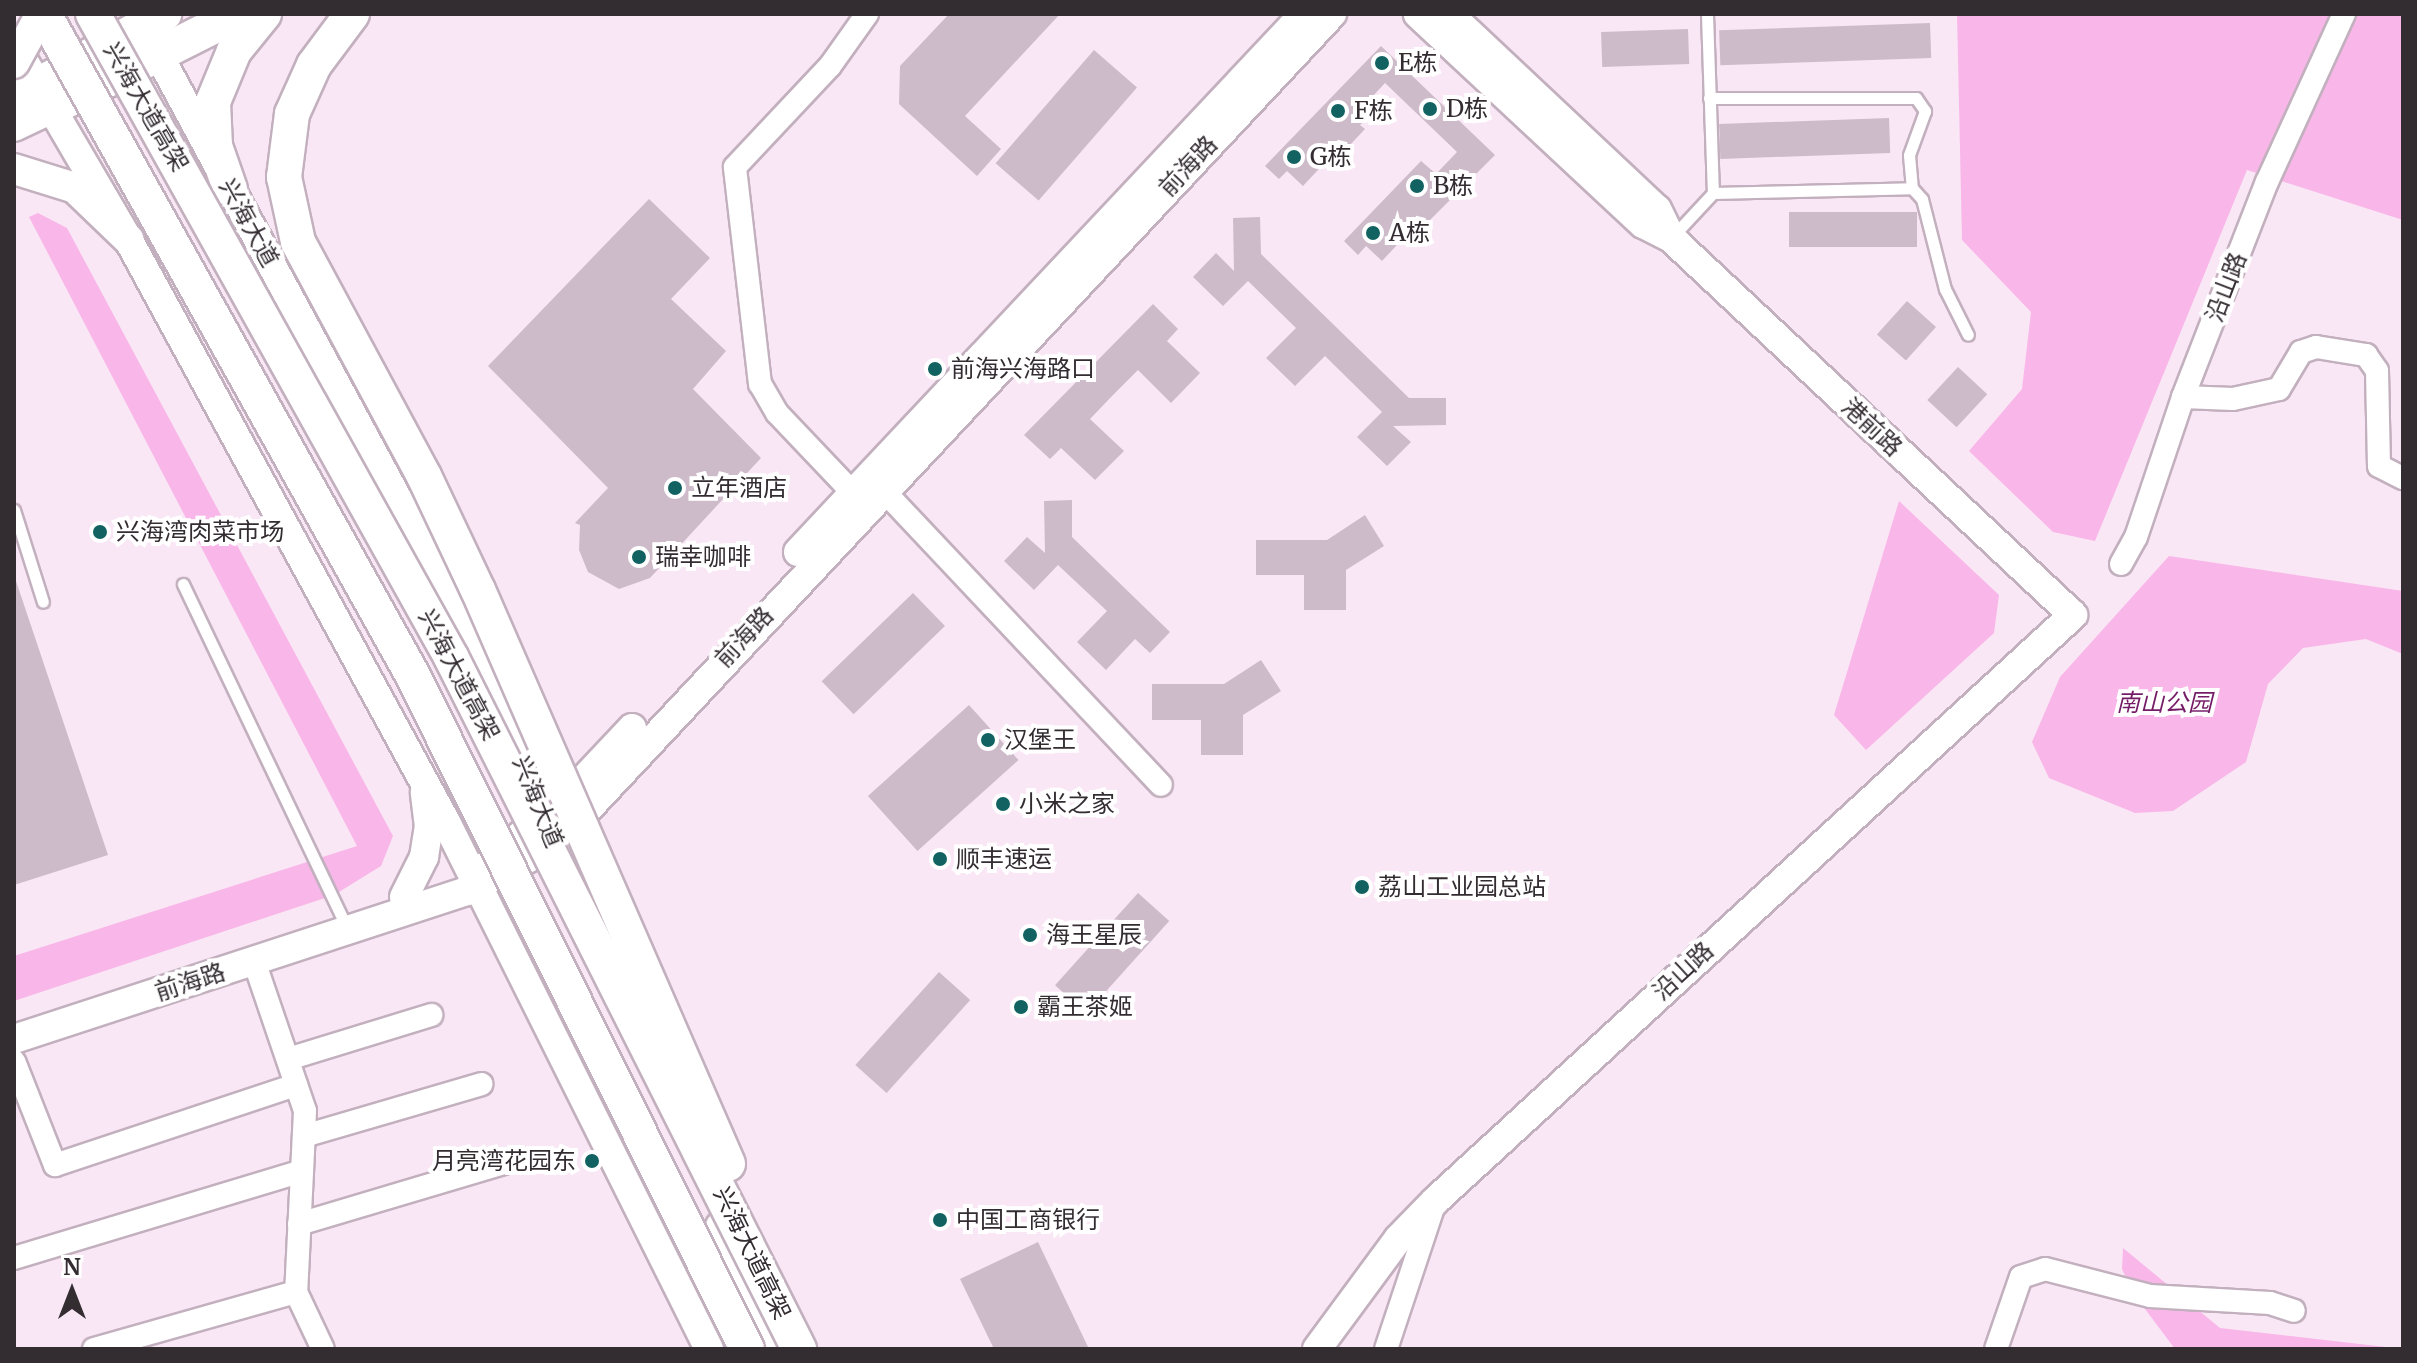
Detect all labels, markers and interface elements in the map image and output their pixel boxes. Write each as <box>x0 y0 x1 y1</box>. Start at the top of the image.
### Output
street label: 兴海大道高架 <box>98 37 194 177</box>
place label: E栋 <box>1398 49 1437 77</box>
marker: E栋 <box>1373 54 1391 72</box>
place label: D栋 <box>1446 95 1488 123</box>
place label: F栋 <box>1354 97 1393 125</box>
marker: D栋 <box>1421 100 1439 118</box>
marker: F栋 <box>1329 102 1347 120</box>
street label: 前海路 <box>1153 130 1223 202</box>
place label: G栋 <box>1310 143 1351 171</box>
marker: G栋 <box>1285 148 1303 166</box>
place label: B栋 <box>1433 172 1473 200</box>
street label: 兴海大道 <box>213 174 285 272</box>
marker: B栋 <box>1408 177 1426 195</box>
place label: A栋 <box>1389 219 1430 247</box>
marker: A栋 <box>1364 224 1382 242</box>
street label: 沿山路 <box>2200 248 2252 326</box>
place label: 前海兴海路口 <box>951 355 1095 383</box>
marker: 前海兴海路口 <box>926 360 944 378</box>
street label: 港前路 <box>1836 392 1908 462</box>
place label: 立年酒店 <box>691 474 787 502</box>
marker: 立年酒店 <box>666 479 684 497</box>
place label: 兴海湾肉菜市场 <box>116 518 284 546</box>
marker: 兴海湾肉菜市场 <box>91 523 109 541</box>
place label: 瑞幸咖啡 <box>655 543 751 571</box>
marker: 瑞幸咖啡 <box>630 548 648 566</box>
street label: 前海路 <box>709 601 779 673</box>
street label: 兴海大道高架 <box>412 605 506 745</box>
park label: 南山公园 <box>2116 689 2212 717</box>
place label: 汉堡王 <box>1004 726 1076 754</box>
marker: 汉堡王 <box>979 731 997 749</box>
street label: 兴海大道 <box>507 752 569 852</box>
place label: 小米之家 <box>1019 790 1115 818</box>
marker: 小米之家 <box>994 795 1012 813</box>
place label: 顺丰速运 <box>956 845 1052 873</box>
marker: 顺丰速运 <box>931 850 949 868</box>
place label: 荔山工业园总站 <box>1378 873 1546 901</box>
marker: 荔山工业园总站 <box>1353 878 1371 896</box>
place label: 海王星辰 <box>1046 921 1142 949</box>
marker: 海王星辰 <box>1021 926 1039 944</box>
street label: 沿山路 <box>1647 936 1719 1006</box>
street label: 前海路 <box>151 957 229 1007</box>
place label: 霸王茶姬 <box>1037 993 1133 1021</box>
marker: 霸王茶姬 <box>1012 998 1030 1016</box>
place label: 月亮湾花园东 <box>432 1147 576 1175</box>
marker: 月亮湾花园东 <box>583 1152 601 1170</box>
street label: 兴海大道高架 <box>707 1182 797 1324</box>
place label: 中国工商银行 <box>956 1206 1100 1234</box>
marker: 中国工商银行 <box>931 1211 949 1229</box>
north arrow <box>32 1251 112 1331</box>
text: N <box>63 1253 81 1281</box>

